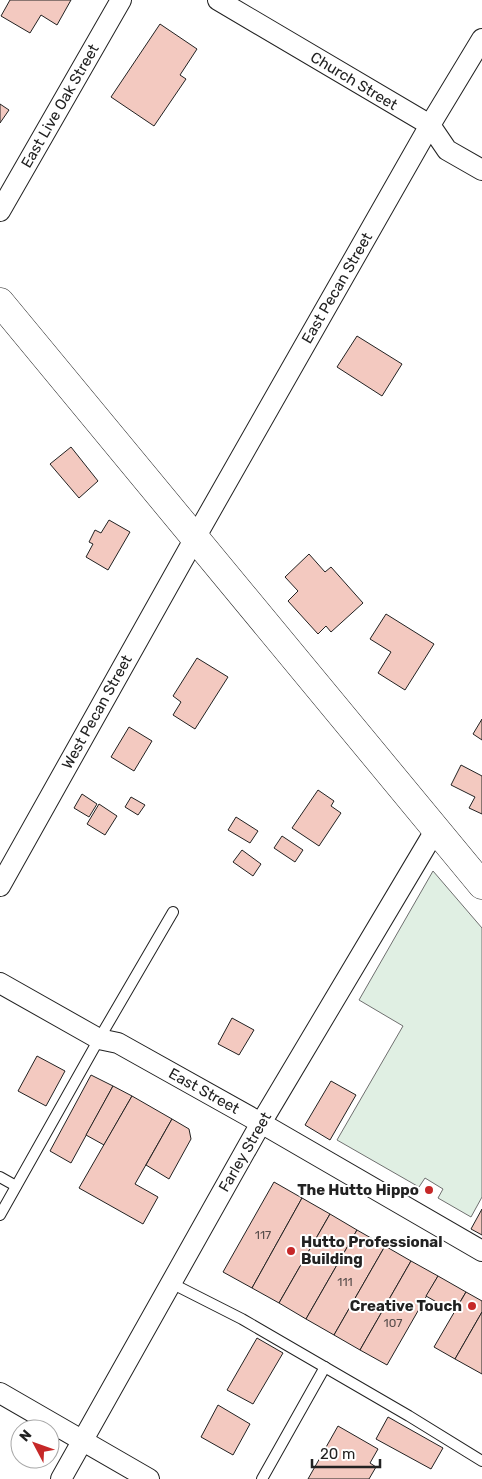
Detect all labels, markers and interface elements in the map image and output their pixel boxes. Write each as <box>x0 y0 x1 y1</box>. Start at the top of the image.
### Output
street label: East Live Oak Street <box>17 41 103 171</box>
street label: Church Street <box>307 48 401 114</box>
street label: East Pecan Street <box>298 229 376 347</box>
street label: West Pecan Street <box>58 652 136 772</box>
street label: East Street <box>166 1064 243 1118</box>
street label: Farley Street <box>215 1109 275 1195</box>
place label: The Hutto Hippo <box>297 1181 419 1199</box>
marker: The Hutto Hippo <box>423 1184 435 1196</box>
house number: 117 <box>255 1228 271 1242</box>
place label: Hutto Professional Building <box>301 1233 442 1268</box>
marker: Hutto Professional Building <box>285 1245 297 1257</box>
house number: 111 <box>337 1275 353 1289</box>
place label: Creative Touch <box>350 1297 462 1315</box>
marker: Creative Touch <box>466 1300 478 1312</box>
house number: 107 <box>384 1316 402 1330</box>
north arrow <box>10 1419 60 1469</box>
text: N <box>16 1426 35 1445</box>
scale bar <box>312 1436 380 1468</box>
text: 20 m <box>320 1445 355 1463</box>

